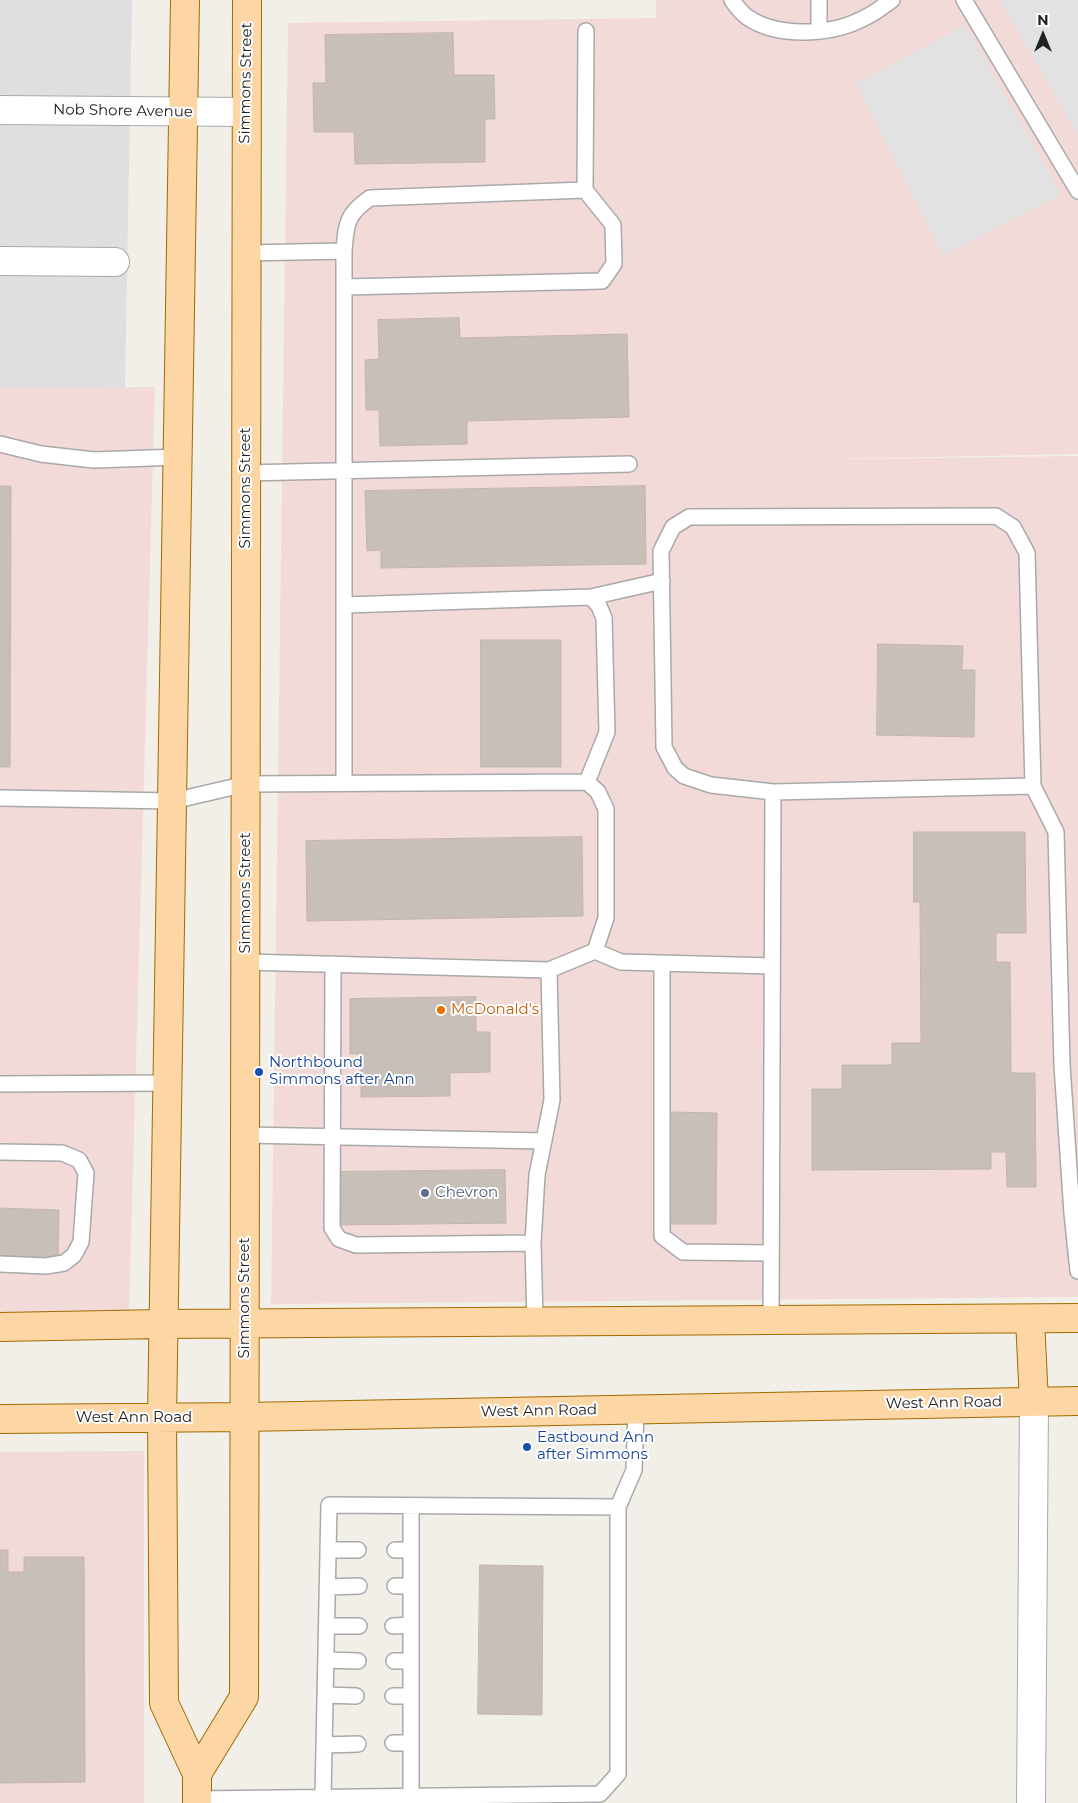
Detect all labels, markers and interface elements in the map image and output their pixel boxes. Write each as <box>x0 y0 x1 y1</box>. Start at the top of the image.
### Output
north arrow <box>1018 10 1068 60</box>
text: N <box>1037 11 1049 29</box>
street label: Simmons Street <box>236 22 256 144</box>
street label: Nob Shore Avenue <box>53 101 193 121</box>
street label: Simmons Street <box>237 427 255 549</box>
street label: Simmons Street <box>237 832 255 954</box>
place label: McDonald's <box>451 1001 539 1019</box>
marker: McDonald's <box>435 1004 447 1016</box>
place label: Northbound Simmons after Ann <box>269 1054 415 1089</box>
marker: Northbound Simmons after Ann <box>253 1066 265 1078</box>
place label: Chevron <box>435 1184 498 1202</box>
marker: Chevron <box>419 1187 431 1199</box>
street label: Simmons Street <box>236 1237 254 1359</box>
street label: West Ann Road <box>886 1393 1002 1413</box>
street label: West Ann Road <box>481 1401 597 1421</box>
street label: West Ann Road <box>76 1409 192 1427</box>
place label: Eastbound Ann after Simmons <box>537 1429 654 1464</box>
marker: Eastbound Ann after Simmons <box>521 1441 533 1453</box>

